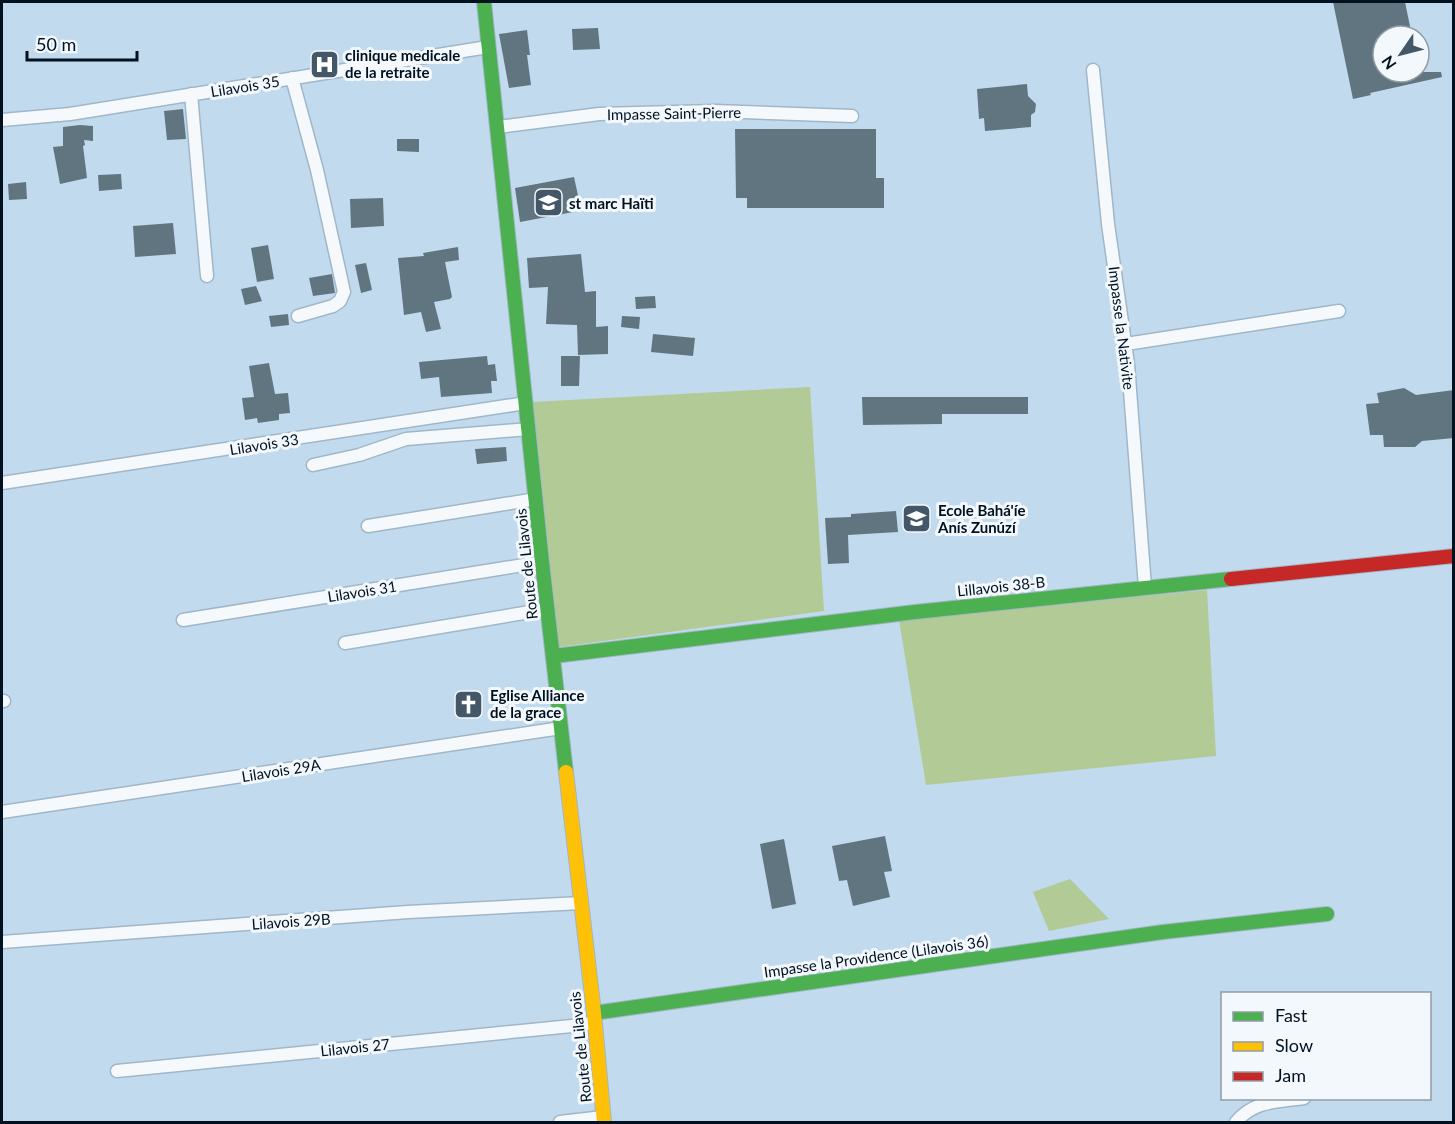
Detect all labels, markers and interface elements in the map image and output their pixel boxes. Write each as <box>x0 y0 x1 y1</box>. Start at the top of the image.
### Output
scale bar <box>27 24 136 62</box>
north arrow <box>1371 24 1431 84</box>
text: 50 m <box>36 33 76 55</box>
place label: clinique medicale de la retraite <box>345 46 460 81</box>
hospital icon: clinique medicale de la retraite <box>308 48 340 80</box>
text: N <box>1377 52 1400 73</box>
street label: Lilavois 35 <box>209 72 281 100</box>
street label: Impasse Saint-Pierre <box>607 103 741 123</box>
school or university icon: st marc Haïti <box>532 187 564 219</box>
place label: st marc Haïti <box>569 194 654 212</box>
street label: Impasse la Nativite <box>1105 265 1139 391</box>
street label: Lilavois 33 <box>228 430 300 458</box>
place label: Ecole Bahá'íe Anís Zunúzí <box>937 501 1026 536</box>
school or university icon: Ecole Bahá'íe Anís Zunúzí <box>901 503 933 535</box>
street label: Route de Lilavois <box>511 508 541 620</box>
street label: Lillavois 38-B <box>956 572 1046 600</box>
street label: Lilavois 31 <box>326 577 398 605</box>
place label: Eglise Alliance de la grace <box>490 686 584 721</box>
church icon: Eglise Alliance de la grace <box>453 688 485 720</box>
street label: Lilavois 29A <box>240 755 323 785</box>
street label: Lilavois 29B <box>251 909 331 933</box>
street label: Impasse la Providence (Lilavois 36) <box>763 931 989 981</box>
street label: Route de Lilavois <box>565 991 595 1103</box>
legend <box>1221 992 1431 1100</box>
text: Fast <box>1275 1004 1308 1026</box>
street label: Lilavois 27 <box>319 1034 391 1060</box>
text: Slow <box>1275 1034 1313 1056</box>
text: Jam <box>1275 1064 1306 1086</box>

